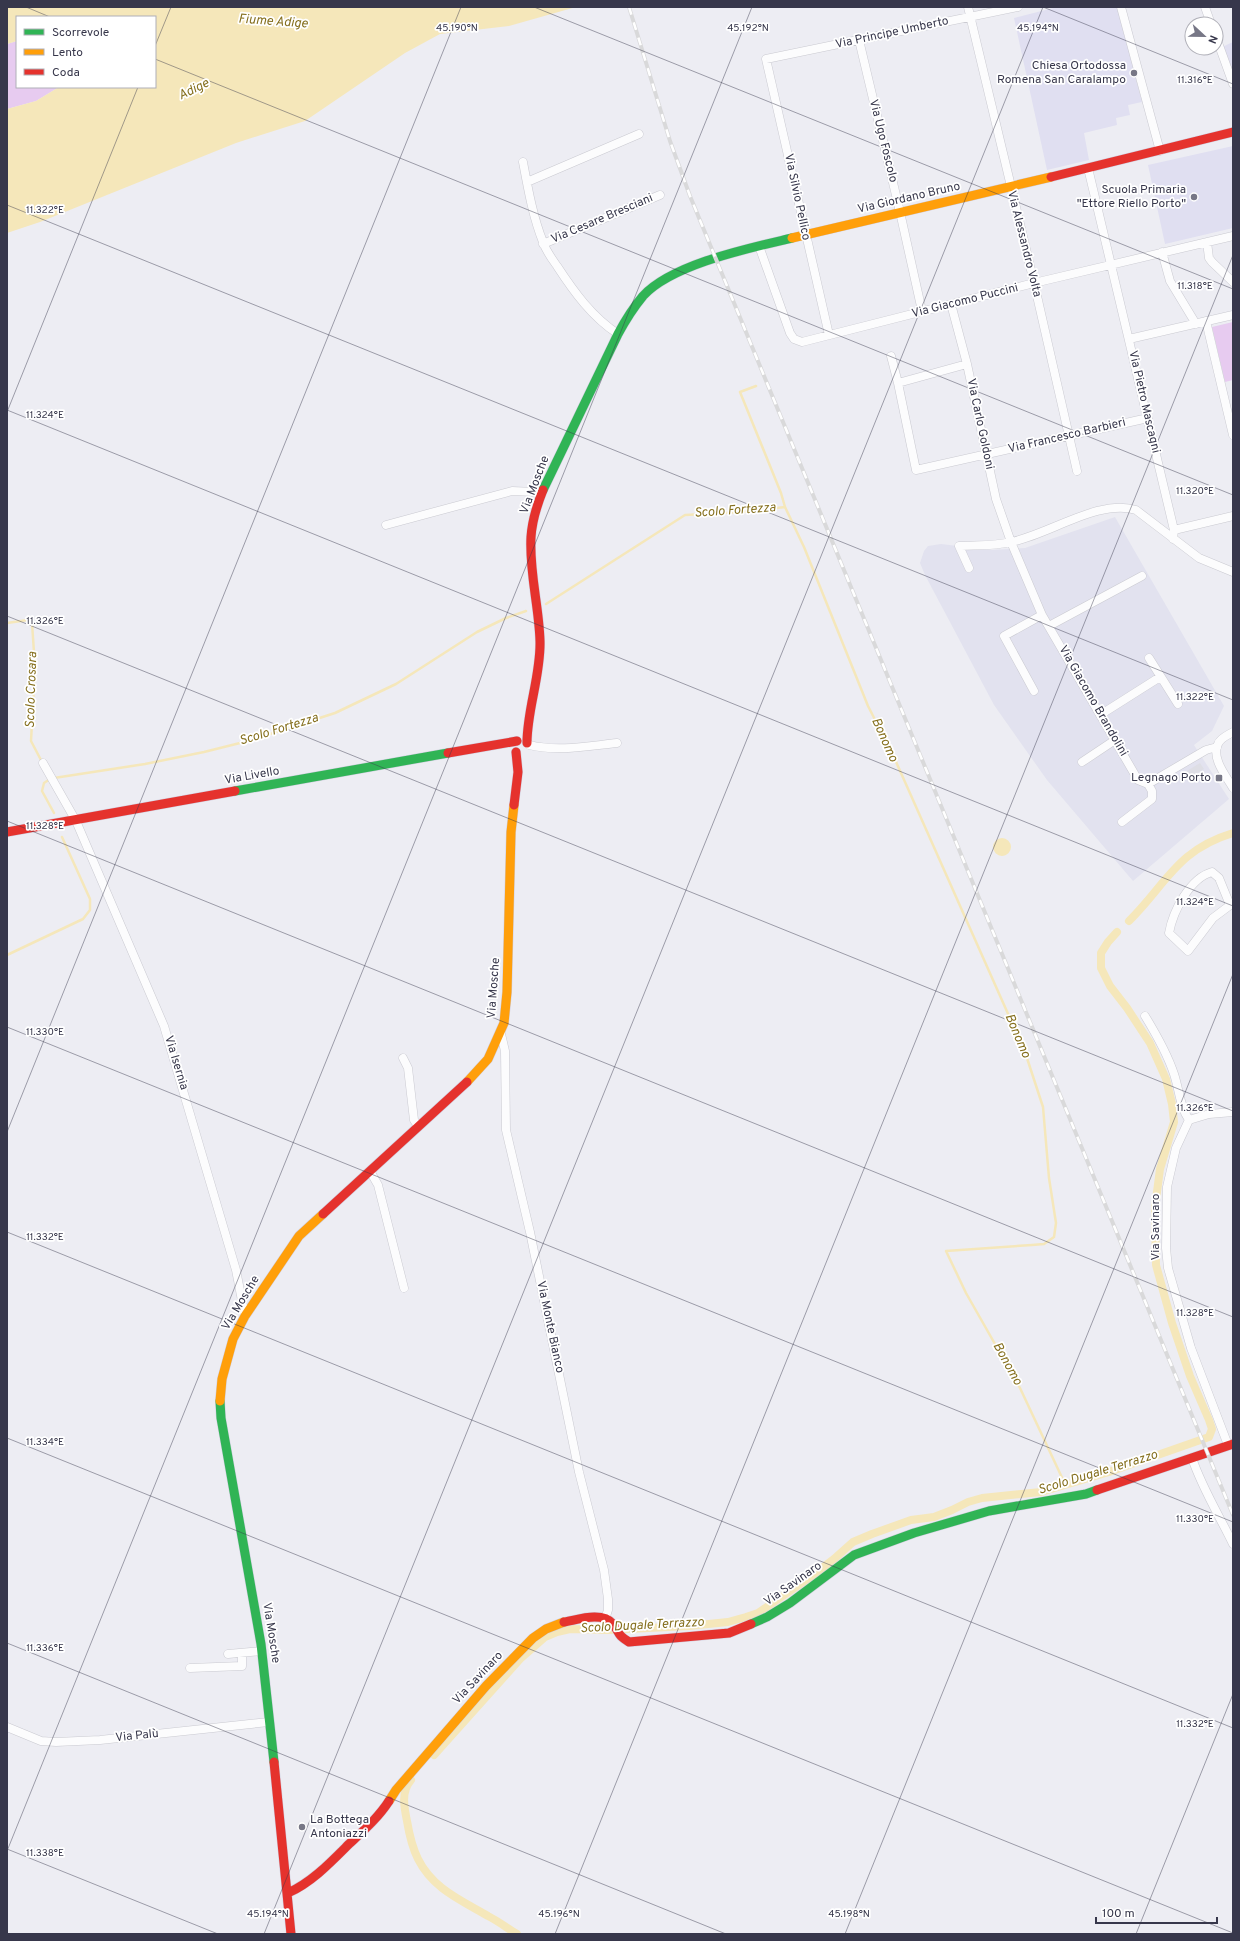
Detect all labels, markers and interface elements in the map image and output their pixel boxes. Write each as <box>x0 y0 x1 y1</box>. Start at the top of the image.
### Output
water label: Fiume Adige <box>238 12 309 32</box>
street label: Via Principe Umberto <box>834 13 950 53</box>
legend <box>16 16 156 88</box>
north arrow <box>1184 16 1224 56</box>
text: 45.190°N <box>436 22 478 35</box>
text: 45.192°N <box>727 22 769 35</box>
text: 45.194°N <box>1017 22 1059 35</box>
text: Scorrevole <box>52 25 109 41</box>
text: N <box>1204 33 1220 46</box>
text: Lento <box>52 45 83 61</box>
place label: Chiesa Ortodossa Romena San Caralampo <box>997 58 1126 88</box>
text: Coda <box>52 65 80 81</box>
marker: Chiesa Ortodossa Romena San Caralampo <box>1129 68 1139 78</box>
text: 11.316°E <box>1177 74 1213 87</box>
water label: Adige <box>176 76 212 104</box>
street label: Via Ugo Foscolo <box>865 98 901 184</box>
street label: Via Silvio Pellico <box>780 152 814 242</box>
street label: Via Giordano Bruno <box>856 178 962 218</box>
place label: Scuola Primaria "Ettore Riello Porto" <box>1077 182 1186 212</box>
street label: Via Alessandro Volta <box>1003 189 1045 299</box>
street label: Via Cesare Bresciani <box>549 190 655 248</box>
marker: Scuola Primaria "Ettore Riello Porto" <box>1189 192 1199 202</box>
text: 11.322°E <box>26 204 64 217</box>
street label: Via Giacomo Puccini <box>910 280 1020 322</box>
text: 11.318°E <box>1177 280 1213 293</box>
street label: Via Pietro Mascagni <box>1124 349 1164 455</box>
street label: Via Carlo Goldoni <box>963 377 997 471</box>
text: 11.324°E <box>26 409 64 422</box>
street label: Via Francesco Barbieri <box>1007 415 1127 457</box>
street label: Via Mosche <box>517 454 553 516</box>
text: 11.320°E <box>1176 485 1214 498</box>
water label: Scolo Fortezza <box>694 500 777 522</box>
text: 11.326°E <box>26 615 64 628</box>
street label: Via Giacomo Brandolini <box>1055 643 1131 759</box>
water label: Scolo Crosara <box>23 651 41 729</box>
text: 11.322°E <box>1176 691 1214 704</box>
water label: Scolo Fortezza <box>238 710 321 750</box>
water label: Bonomo <box>867 715 901 765</box>
street label: Via Livello <box>223 763 281 789</box>
place label: Legnago Porto <box>1131 770 1211 786</box>
marker: Legnago Porto <box>1214 773 1224 783</box>
text: 11.328°E <box>26 820 64 833</box>
text: 11.324°E <box>1176 896 1214 909</box>
street label: Via Mosche <box>484 957 504 1019</box>
water label: Bonomo <box>1001 1011 1033 1061</box>
text: 11.330°E <box>26 1026 64 1039</box>
street label: Via Isernia <box>160 1034 192 1092</box>
text: 11.326°E <box>1176 1102 1214 1115</box>
street label: Via Savinaro <box>1148 1193 1164 1261</box>
text: 11.332°E <box>26 1231 64 1244</box>
street label: Via Mosche <box>218 1273 264 1333</box>
street label: Via Monte Bianco <box>532 1280 568 1375</box>
text: 11.328°E <box>1176 1307 1214 1320</box>
water label: Bonomo <box>989 1340 1025 1388</box>
text: 11.334°E <box>26 1436 64 1449</box>
water label: Scolo Dugale Terrazzo <box>1036 1447 1160 1499</box>
text: 11.330°E <box>1176 1513 1214 1526</box>
street label: Via Savinaro <box>761 1558 825 1610</box>
street label: Via Mosche <box>258 1602 284 1664</box>
water label: Scolo Dugale Terrazzo <box>580 1615 704 1637</box>
text: 11.336°E <box>26 1642 64 1655</box>
street label: Via Savinaro <box>449 1648 507 1708</box>
text: 11.332°E <box>1176 1718 1214 1731</box>
street label: Via Palù <box>115 1726 159 1746</box>
place label: La Bottega Antoniazzi <box>310 1812 369 1842</box>
marker: La Bottega Antoniazzi <box>297 1822 307 1832</box>
text: 11.338°E <box>26 1847 64 1860</box>
scale bar <box>1096 1899 1217 1925</box>
text: 100 m <box>1102 1906 1135 1922</box>
text: 45.194°N <box>247 1908 289 1921</box>
text: 45.196°N <box>538 1908 580 1921</box>
text: 45.198°N <box>828 1908 870 1921</box>

